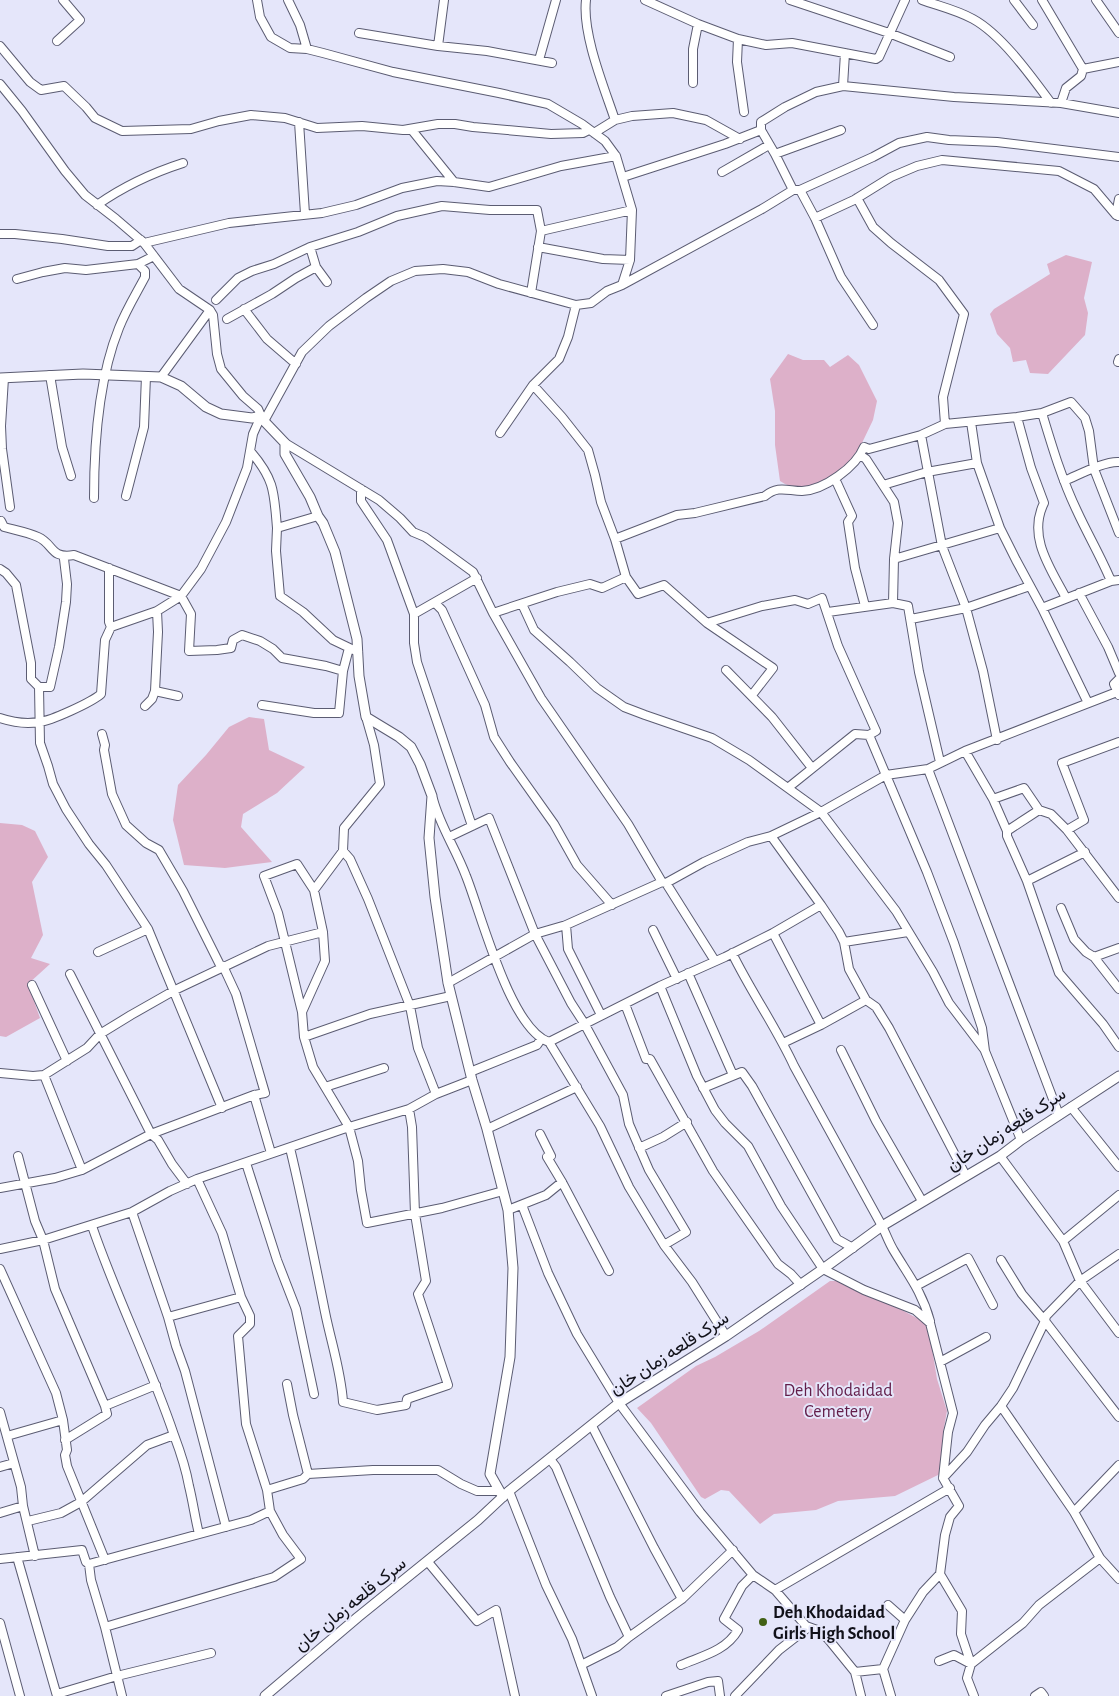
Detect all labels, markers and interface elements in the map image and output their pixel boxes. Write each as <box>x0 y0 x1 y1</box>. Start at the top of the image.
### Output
street label: سرک قلعه زمان خان <box>944 1085 1070 1176</box>
street label: سرک قلعه زمان خان <box>607 1309 733 1400</box>
park label: Deh Khodaidad Cemetery <box>783 1382 893 1421</box>
street label: سرک قلعه زمان خان <box>291 1554 411 1656</box>
place label: Deh Khodaidad Girls High School <box>773 1604 895 1643</box>
marker: Deh Khodaidad Girls High School <box>757 1616 769 1628</box>

